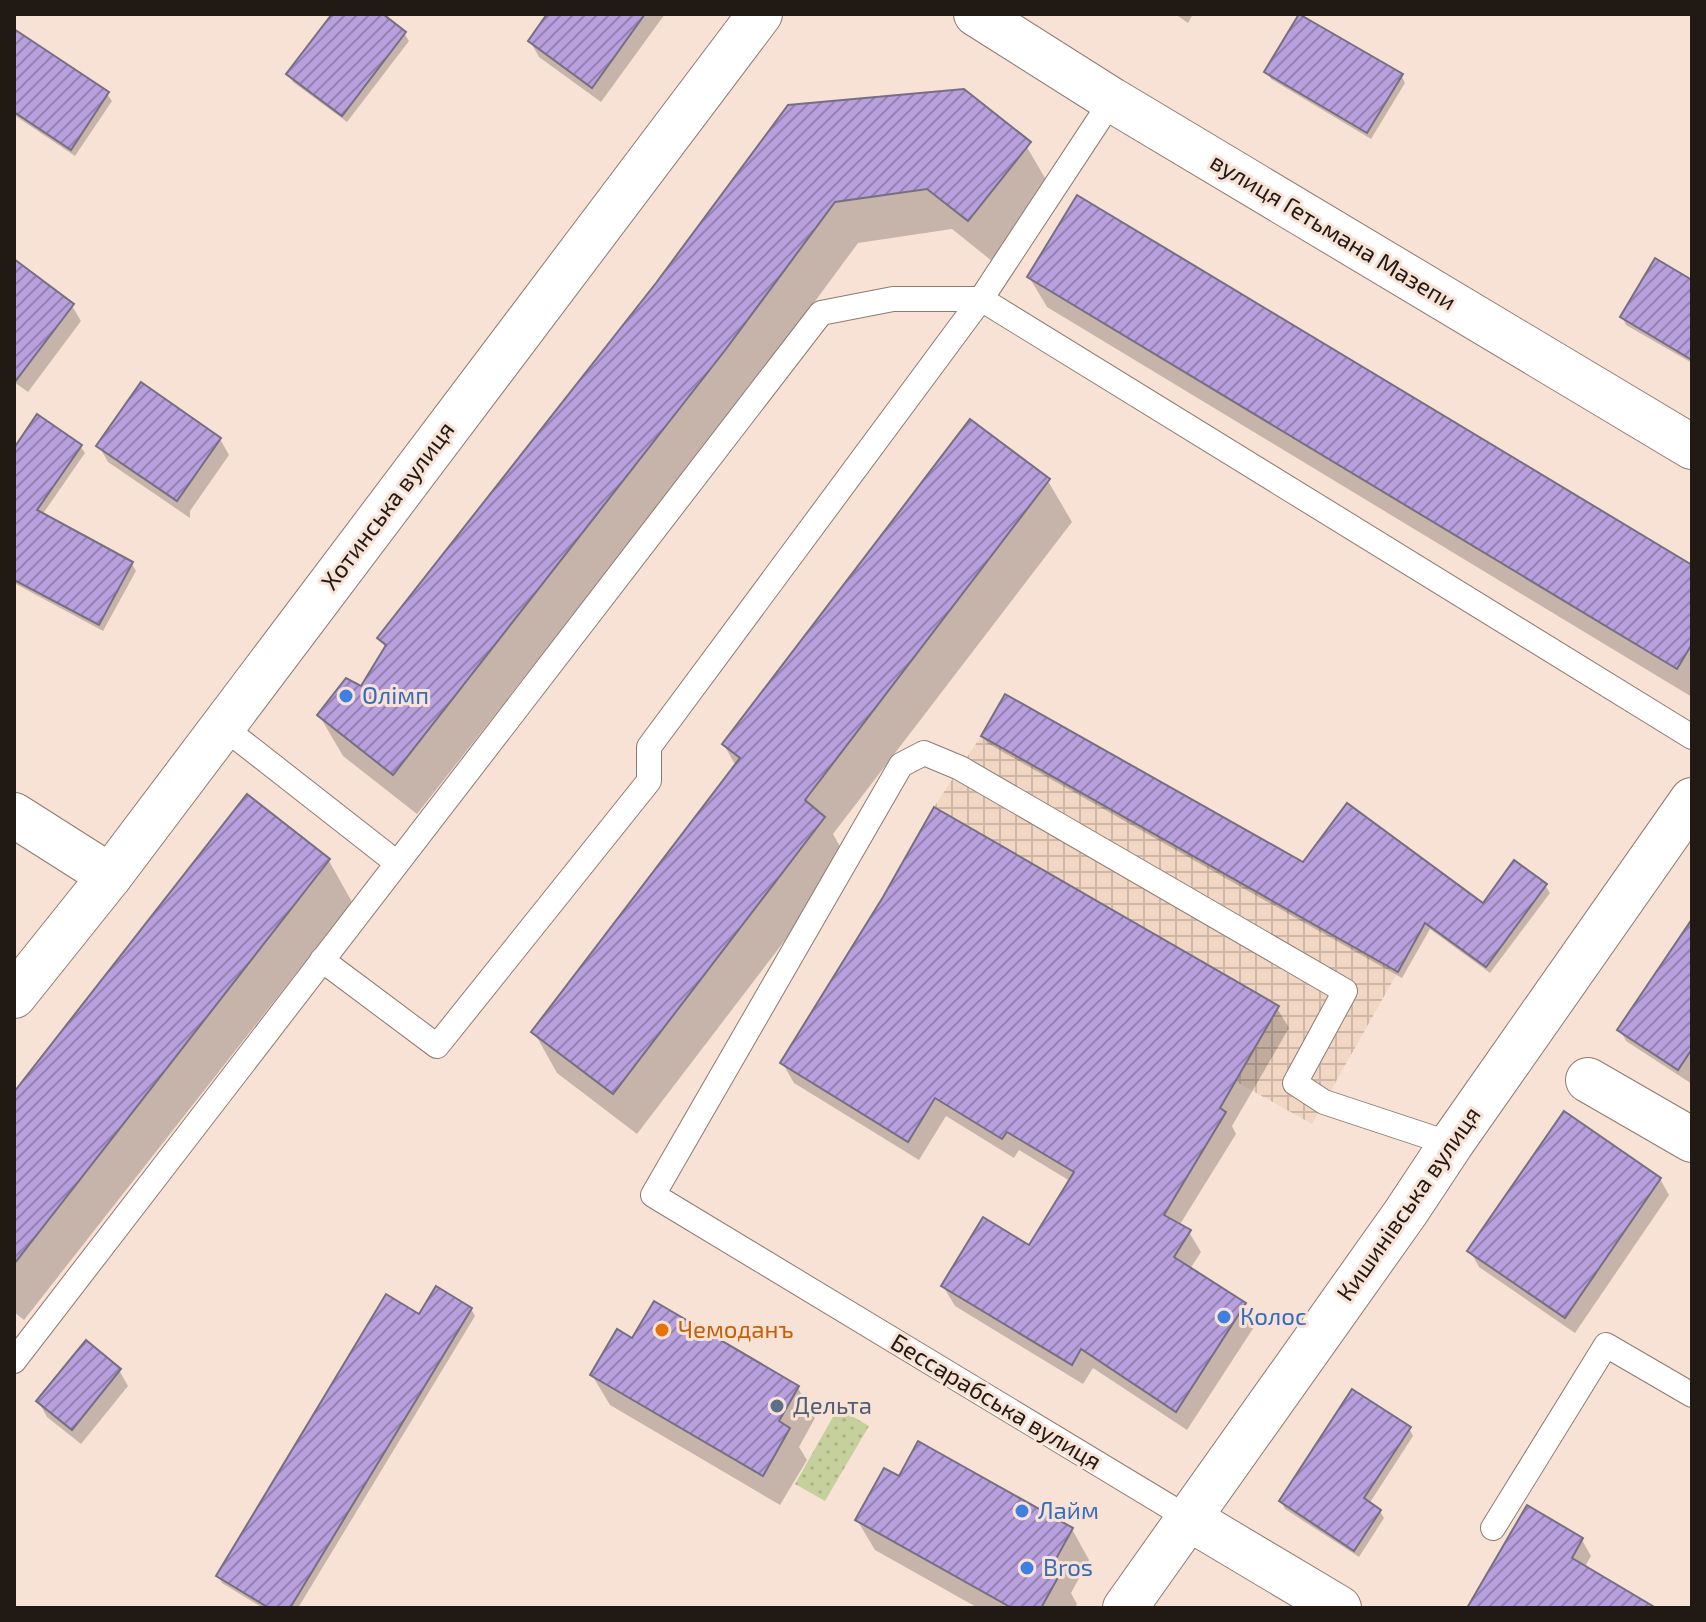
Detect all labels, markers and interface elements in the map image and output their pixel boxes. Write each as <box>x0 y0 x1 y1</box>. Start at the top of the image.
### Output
street label: вулиця Гетьмана Мазепи <box>1205 146 1462 316</box>
street label: Хотинська вулиця <box>314 415 460 596</box>
place label: Олімп <box>362 680 429 709</box>
marker: Олімп <box>337 687 355 705</box>
street label: Кишинівська вулиця <box>1330 1100 1487 1307</box>
place label: Колос <box>1240 1301 1307 1330</box>
marker: Колос <box>1215 1308 1233 1326</box>
place label: Чемоданъ <box>678 1314 794 1343</box>
marker: Чемоданъ <box>653 1321 671 1339</box>
street label: Бессарабська вулиця <box>886 1326 1107 1476</box>
place label: Дельта <box>793 1390 872 1419</box>
marker: Дельта <box>768 1397 786 1415</box>
place label: Лайм <box>1038 1495 1099 1524</box>
marker: Лайм <box>1013 1502 1031 1520</box>
place label: Bros <box>1043 1552 1093 1581</box>
marker: Bros <box>1018 1559 1036 1577</box>

